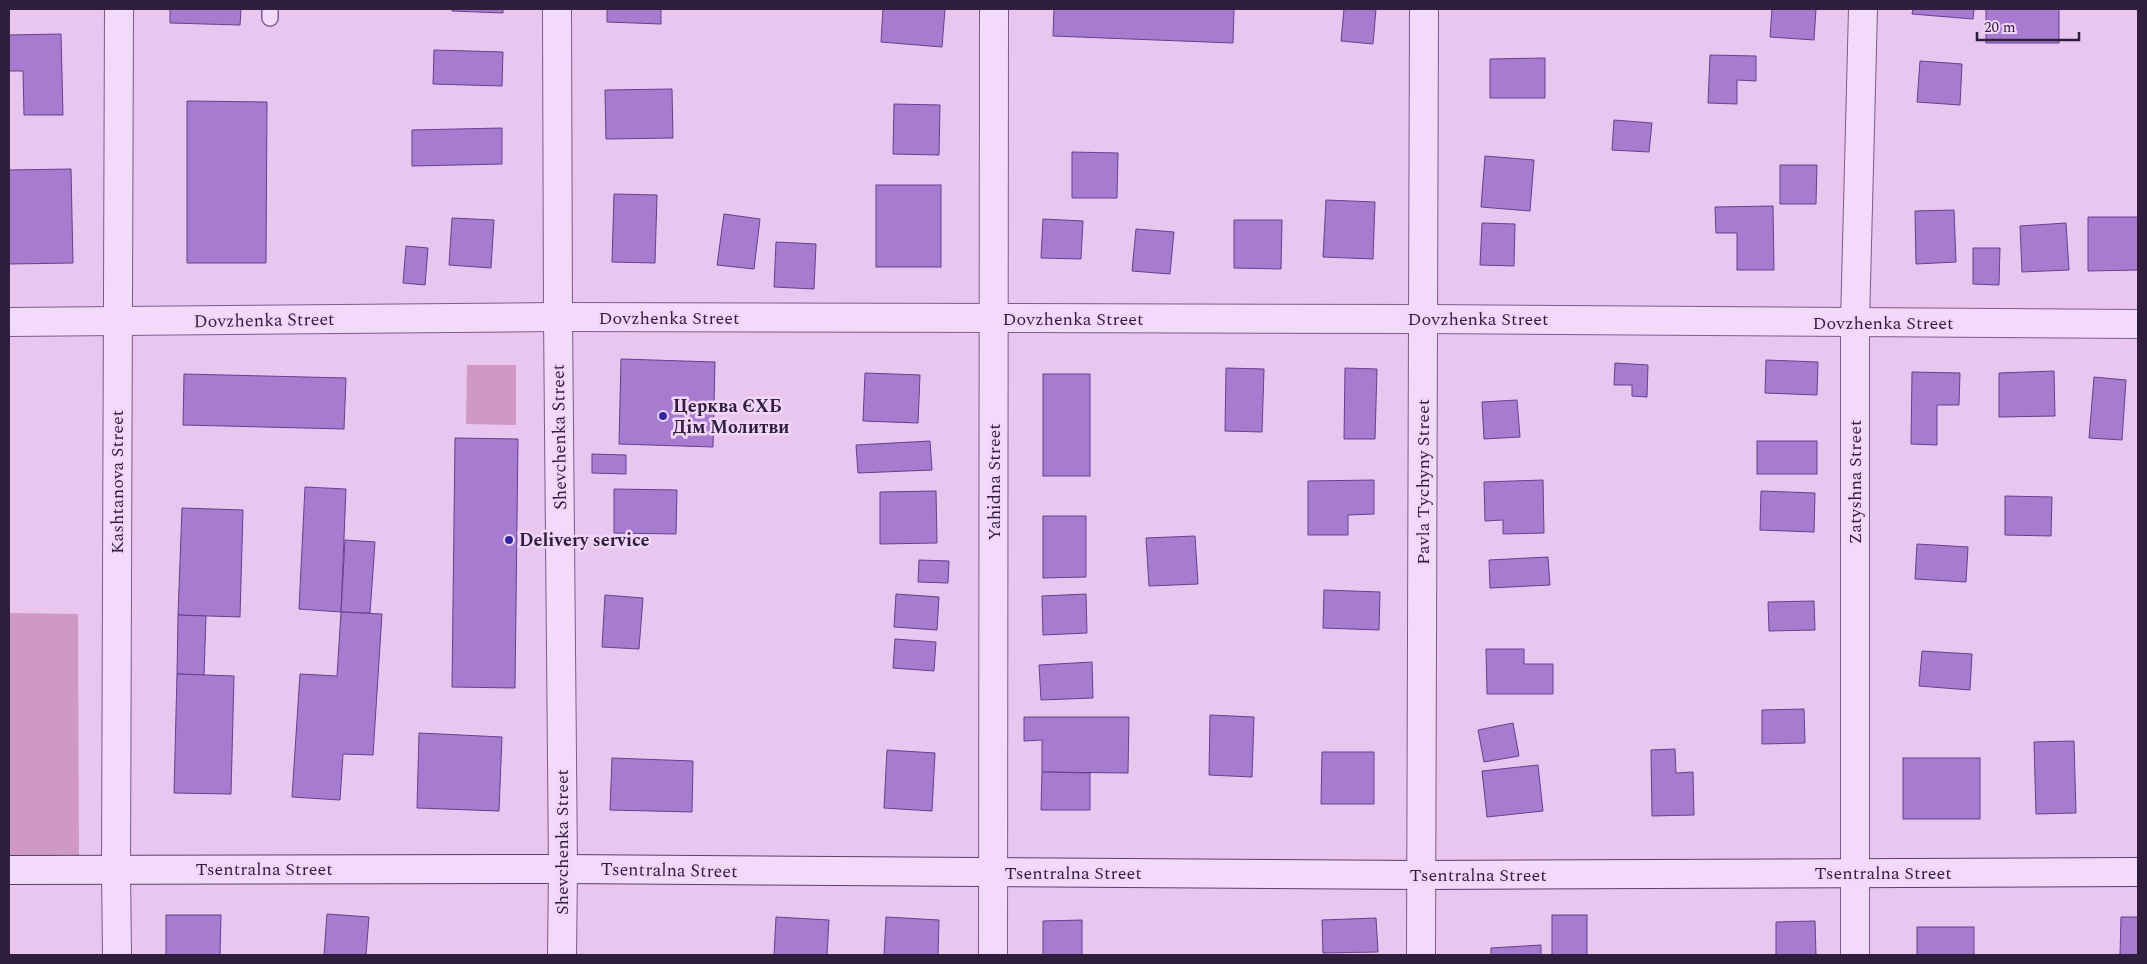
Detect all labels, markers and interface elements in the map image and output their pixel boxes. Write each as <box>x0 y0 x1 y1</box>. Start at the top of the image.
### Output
scale bar <box>1977 10 2080 42</box>
text: 20 m <box>1984 16 2016 39</box>
street label: Dovzhenka Street <box>599 305 739 332</box>
street label: Dovzhenka Street <box>193 306 335 335</box>
street label: Dovzhenka Street <box>1003 306 1143 333</box>
street label: Dovzhenka Street <box>1408 306 1548 333</box>
street label: Dovzhenka Street <box>1813 310 1953 337</box>
street label: Shevchenka Street <box>545 364 574 510</box>
place label: Церква ЄХБ Дім Молитви <box>673 393 790 441</box>
street label: Pavla Tychyny Street <box>1410 399 1437 565</box>
street label: Kashtanova Street <box>104 410 131 554</box>
marker: Церква ЄХБ Дім Молитви <box>657 410 669 422</box>
street label: Zatyshna Street <box>1842 420 1869 544</box>
street label: Yahidna Street <box>981 423 1008 541</box>
place label: Delivery service <box>519 527 650 554</box>
marker: Delivery service <box>503 534 515 546</box>
street label: Shevchenka Street <box>549 769 576 915</box>
street label: Tsentralna Street <box>196 856 333 883</box>
street label: Tsentralna Street <box>600 856 738 885</box>
street label: Tsentralna Street <box>1005 860 1142 887</box>
street label: Tsentralna Street <box>1815 860 1952 887</box>
street label: Tsentralna Street <box>1410 862 1547 889</box>

